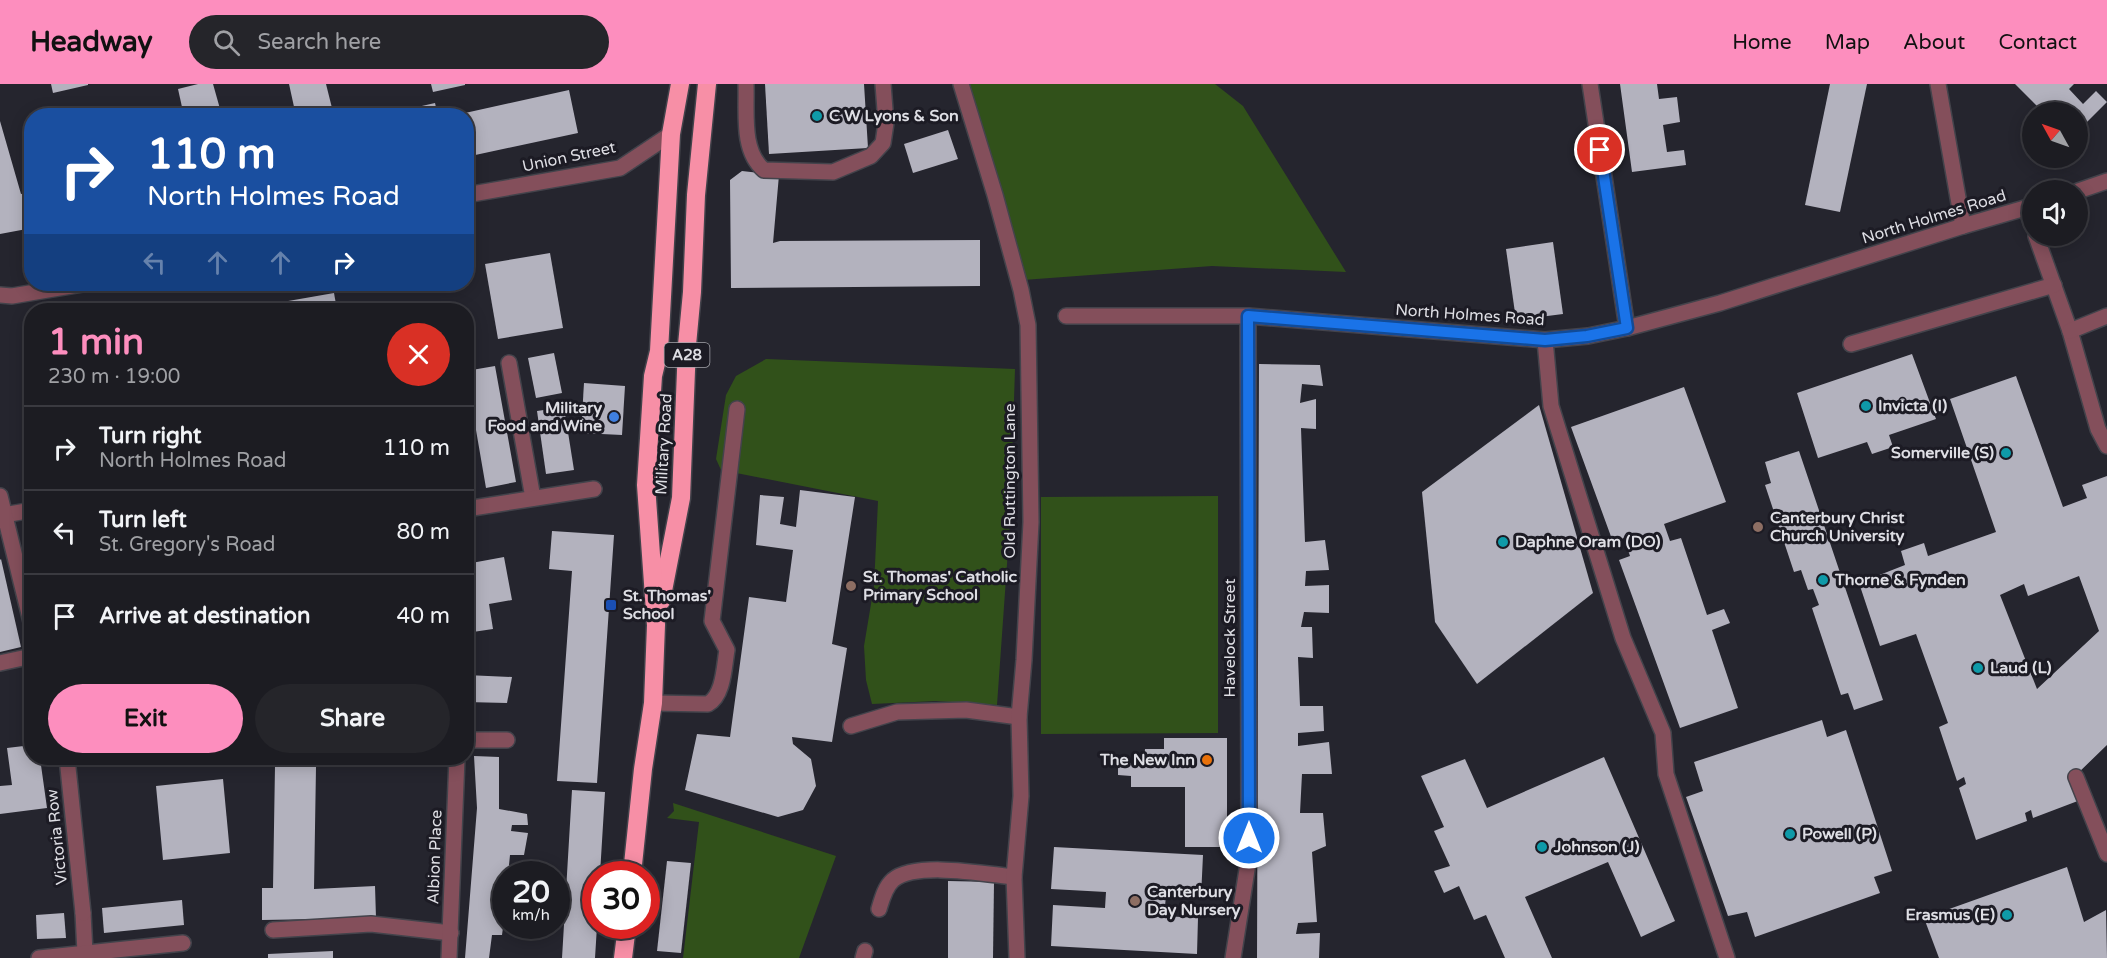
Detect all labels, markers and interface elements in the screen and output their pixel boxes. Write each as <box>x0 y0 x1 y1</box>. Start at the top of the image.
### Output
search box <box>189 15 609 69</box>
text: Headway <box>30 25 153 59</box>
icon: search <box>210 26 243 59</box>
text: Search here <box>258 29 381 55</box>
text: Home <box>1732 30 1792 55</box>
text: Map <box>1825 30 1870 55</box>
text: About <box>1903 30 1965 55</box>
text: Contact <box>1998 30 2077 55</box>
north arrow <box>2022 102 2088 168</box>
map controls <box>2022 102 2088 246</box>
place label: C W Lyons & Son <box>829 106 959 126</box>
marker: C W Lyons & Son <box>810 109 824 123</box>
pin <box>1574 124 1625 175</box>
text: 110 m <box>147 129 276 180</box>
icon: right <box>48 132 126 210</box>
icon: arrive <box>1583 133 1616 166</box>
street label: Union Street <box>520 137 618 177</box>
text: North Holmes Road <box>147 180 400 213</box>
button: sound <box>2022 180 2088 246</box>
street label: North Holmes Road <box>1859 186 2009 248</box>
icon: left <box>138 246 171 279</box>
icon: ahead <box>201 246 234 279</box>
icon: ahead <box>264 246 297 279</box>
icon: right <box>327 246 360 279</box>
street label: North Holmes Road <box>1395 300 1545 330</box>
text: 1 min <box>48 321 144 364</box>
button: close <box>387 323 450 386</box>
road number: A28 <box>664 343 710 367</box>
text: 230 m · 19:00 <box>48 365 180 389</box>
street label: Military Road <box>651 393 677 495</box>
place label: Invicta (I) <box>1878 396 1947 416</box>
place label: Military Food and Wine <box>487 398 602 436</box>
marker: Invicta (I) <box>1859 399 1873 413</box>
street label: Old Ruttington Lane <box>1000 404 1020 558</box>
marker: Military Food and Wine <box>607 410 621 424</box>
text: Turn right <box>99 423 201 449</box>
icon: right <box>48 432 81 465</box>
text: 110 m <box>383 435 450 461</box>
place label: Somerville (S) <box>1891 443 1994 463</box>
marker: Somerville (S) <box>1999 446 2013 460</box>
text: North Holmes Road <box>99 449 286 473</box>
text: Turn left <box>99 507 187 533</box>
place label: Canterbury Christ Church University <box>1770 508 1905 546</box>
icon: left <box>48 516 81 549</box>
text: 80 m <box>396 519 450 545</box>
marker: Canterbury Christ Church University <box>1751 520 1765 534</box>
place label: Daphne Oram (DO) <box>1515 532 1660 552</box>
text: St. Gregory's Road <box>99 533 275 557</box>
marker: Daphne Oram (DO) <box>1496 535 1510 549</box>
place label: St. Thomas' Catholic Primary School <box>863 567 1018 605</box>
place label: Thorne & Fynden <box>1834 570 1966 590</box>
marker: Thorne & Fynden <box>1816 573 1830 587</box>
street label: Havelock Street <box>1220 578 1240 698</box>
marker: St. Thomas' Catholic Primary School <box>844 579 858 593</box>
place label: St. Thomas' School <box>623 586 711 624</box>
marker: St. Thomas' School <box>604 598 618 612</box>
icon: arrive <box>48 600 81 633</box>
text: Arrive at destination <box>99 603 310 629</box>
text: 40 m <box>396 603 450 629</box>
place label: Laud (L) <box>1990 658 2052 678</box>
marker: Laud (L) <box>1971 661 1985 675</box>
button: Exit <box>48 684 243 753</box>
button: Share <box>255 684 450 753</box>
place label: The New Inn <box>1099 750 1195 770</box>
marker: The New Inn <box>1200 753 1214 767</box>
street label: Victoria Row <box>42 788 72 886</box>
position arrow <box>1217 806 1281 870</box>
street label: Albion Place <box>423 809 447 905</box>
place label: Powell (P) <box>1802 824 1877 844</box>
marker: Powell (P) <box>1783 827 1797 841</box>
place label: Johnson (J) <box>1553 837 1639 857</box>
marker: Johnson (J) <box>1535 840 1549 854</box>
speed limit sign: 30 <box>582 861 660 939</box>
text: 20 <box>512 874 550 911</box>
place label: Canterbury Day Nursery <box>1147 882 1241 920</box>
marker: Canterbury Day Nursery <box>1128 894 1142 908</box>
place label: Erasmus (E) <box>1905 905 1995 925</box>
text: km/h <box>512 906 550 924</box>
marker: Erasmus (E) <box>2000 908 2014 922</box>

